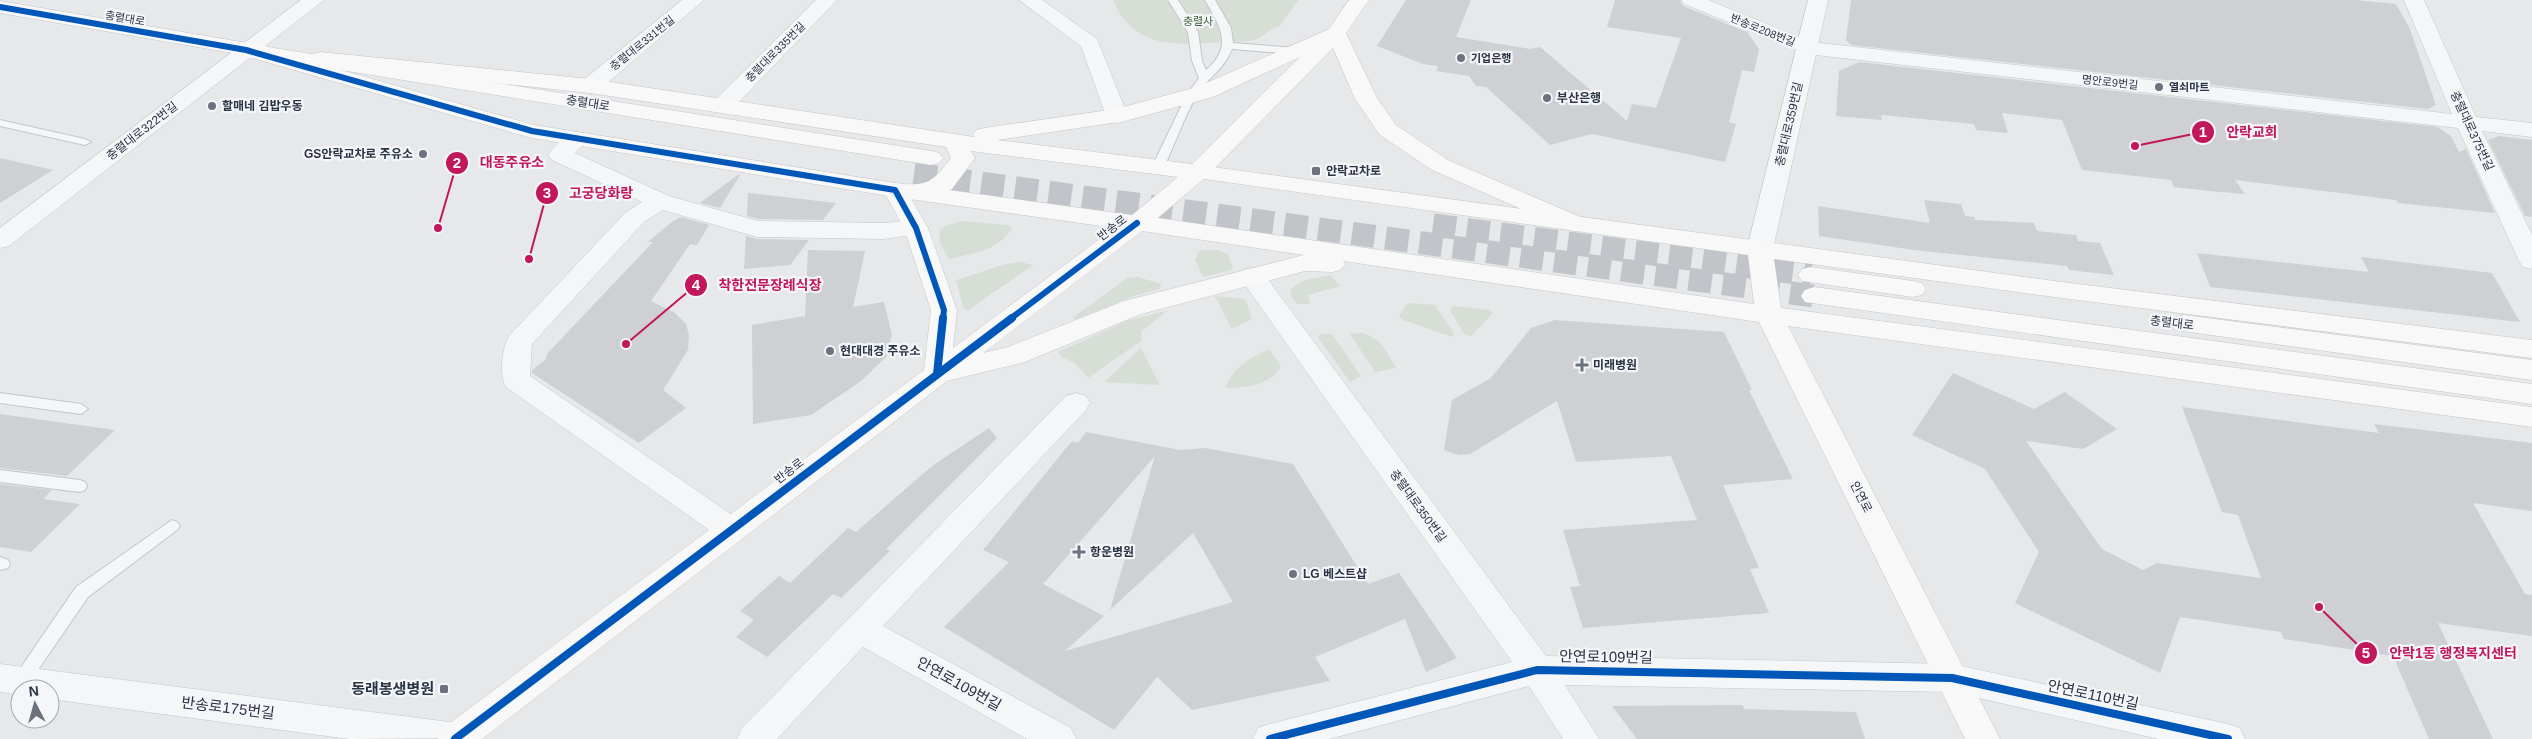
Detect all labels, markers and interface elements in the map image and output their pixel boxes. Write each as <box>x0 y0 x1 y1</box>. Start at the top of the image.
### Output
street label: 충렬대로 <box>104 9 146 27</box>
street label: 반송로208번길 <box>1729 12 1797 48</box>
street label: 충렬대로331번길 <box>607 13 677 73</box>
park label: 충렬사 <box>1183 15 1213 27</box>
street label: 충렬대로335번길 <box>743 20 807 84</box>
marker: 기업은행 <box>1455 52 1467 64</box>
place label: 기업은행 <box>1471 52 1511 64</box>
street label: 명안로9번길 <box>2081 73 2139 91</box>
street label: 충렬대로359번길 <box>1772 80 1806 168</box>
marker: 열쇠마트 <box>2153 81 2165 93</box>
place label: 열쇠마트 <box>2169 81 2209 93</box>
street label: 충렬대로375번길 <box>2447 89 2497 173</box>
place label: 부산은행 <box>1557 91 1601 105</box>
marker: 부산은행 <box>1541 92 1553 104</box>
street label: 충렬대로 <box>565 93 611 113</box>
street label: 충렬대로322번길 <box>104 99 180 163</box>
place label: 할매네 김밥우동 <box>222 99 303 113</box>
marker: 할매네 김밥우동 <box>206 100 218 112</box>
callout: 안락교회 <box>2191 117 2287 146</box>
text: 1 <box>2199 123 2207 140</box>
text: 안락교회 <box>2226 124 2278 140</box>
place label: GS안락교차로 주유소 <box>304 147 413 161</box>
marker: GS안락교차로 주유소 <box>417 148 429 160</box>
callout: 대동주유소 <box>444 148 554 177</box>
text: 2 <box>453 154 461 171</box>
text: 대동주유소 <box>480 154 544 170</box>
place label: 안락교차로 <box>1326 164 1381 178</box>
marker: 안락교차로 <box>1310 165 1322 177</box>
callout: 고궁당화랑 <box>534 179 644 208</box>
text: 3 <box>543 184 551 201</box>
text: 고궁당화랑 <box>569 185 633 201</box>
street label: 반송로 <box>1095 212 1129 244</box>
callout: 착한전문장례식장 <box>683 271 831 300</box>
text: 4 <box>692 276 701 293</box>
text: 착한전문장례식장 <box>718 277 822 293</box>
street label: 충렬대로 <box>2149 313 2195 333</box>
place label: 현대대경 주유소 <box>840 344 921 358</box>
marker: 현대대경 주유소 <box>824 345 836 357</box>
marker: 미래병원 <box>1575 358 1589 372</box>
place label: 미래병원 <box>1593 358 1637 372</box>
street label: 반송로 <box>772 455 806 487</box>
street label: 충렬대로350번길 <box>1387 467 1449 545</box>
street label: 안연로 <box>1847 479 1875 515</box>
marker: 항운병원 <box>1072 545 1086 559</box>
place label: 항운병원 <box>1090 545 1134 559</box>
place label: LG 베스트샵 <box>1303 567 1367 581</box>
marker: LG 베스트샵 <box>1287 568 1299 580</box>
callout: 안락1동 행정복지센터 <box>2354 639 2527 668</box>
text: 5 <box>2362 644 2370 661</box>
text: 안락1동 행정복지센터 <box>2389 645 2517 661</box>
street label: 안연로109번길 <box>1559 647 1653 666</box>
street label: 안연로109번길 <box>914 653 1004 714</box>
street label: 안연로110번길 <box>2046 677 2140 712</box>
north arrow <box>10 679 60 729</box>
place label: 동래봉생병원 <box>351 680 434 697</box>
text: N <box>28 683 40 700</box>
marker: 동래봉생병원 <box>438 683 450 695</box>
street label: 반송로175번길 <box>180 693 276 722</box>

